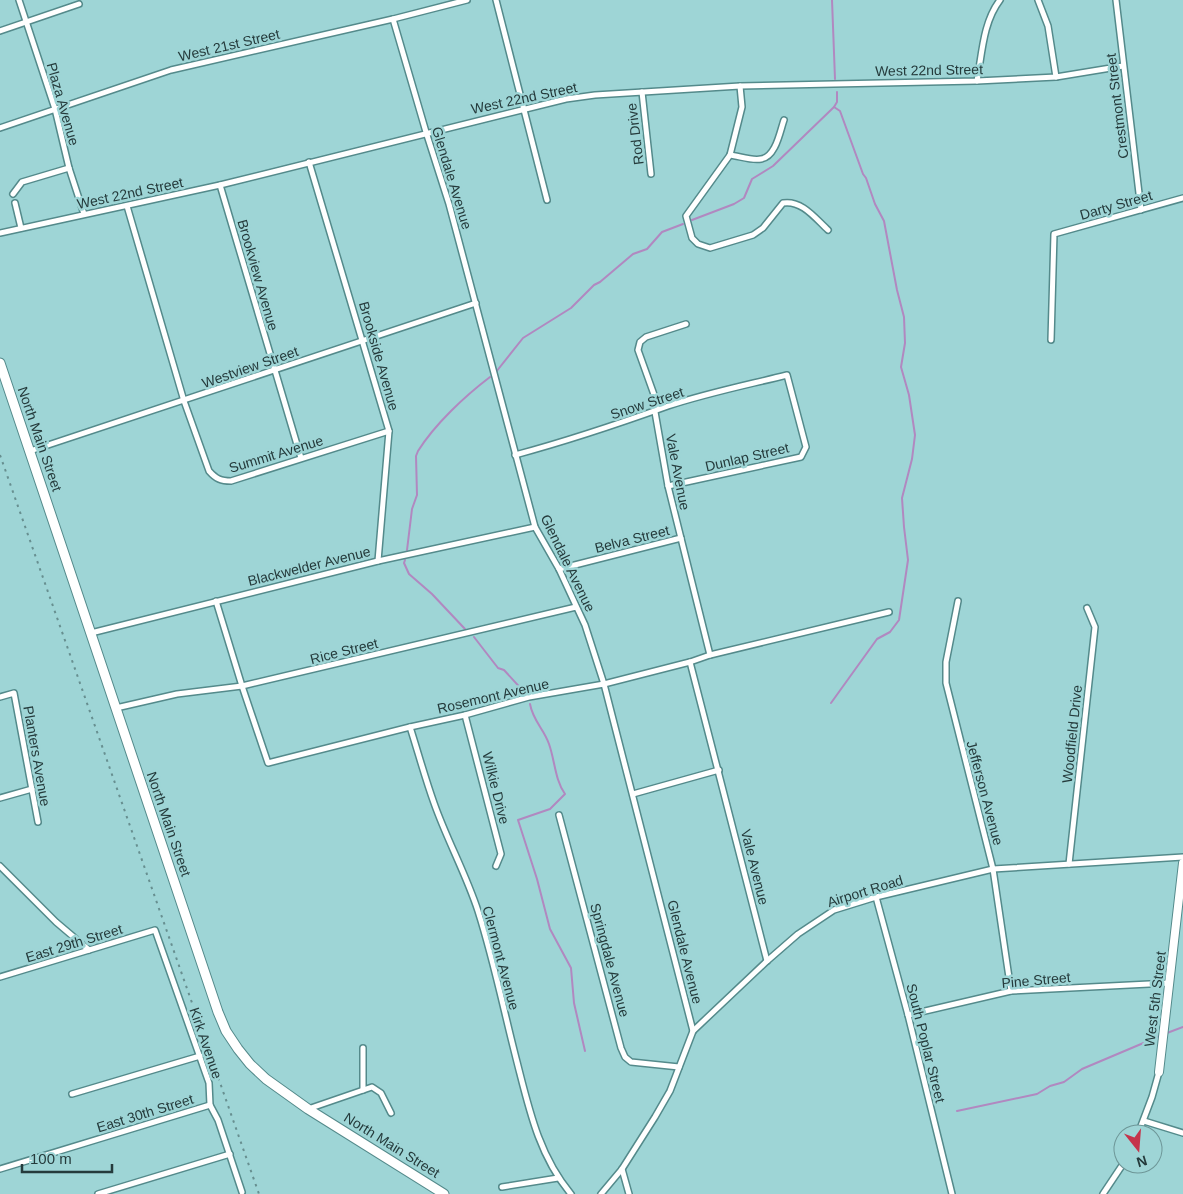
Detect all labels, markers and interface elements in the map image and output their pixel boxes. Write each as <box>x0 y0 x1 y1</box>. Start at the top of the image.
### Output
street label: West 21st Street <box>177 26 281 64</box>
street label: Crestmont Street <box>1103 52 1131 159</box>
street label: Plaza Avenue <box>44 61 83 147</box>
street label: West 22nd Street <box>875 61 983 79</box>
street label: West 22nd Street <box>470 79 579 117</box>
street label: Rod Drive <box>623 102 647 166</box>
street label: Glendale Avenue <box>429 125 475 231</box>
street label: West 22nd Street <box>76 174 185 212</box>
street label: Darty Street <box>1078 187 1154 223</box>
street label: Brookview Avenue <box>234 218 282 333</box>
street label: Brookside Avenue <box>356 300 402 413</box>
street label: Westview Street <box>200 343 300 391</box>
street label: Snow Street <box>608 384 686 422</box>
street label: North Main Street <box>15 385 65 494</box>
street label: Summit Avenue <box>227 432 325 476</box>
street label: Vale Avenue <box>663 433 693 512</box>
street label: Dunlap Street <box>703 440 791 474</box>
street label: Glendale Avenue <box>537 512 599 615</box>
street label: Belva Street <box>593 522 671 556</box>
street label: Blackwelder Avenue <box>246 543 372 589</box>
street label: Rice Street <box>308 635 380 667</box>
street label: Rosemont Avenue <box>436 675 551 717</box>
street label: Woodfield Drive <box>1059 684 1085 784</box>
street label: Planters Avenue <box>20 705 54 808</box>
street label: Jefferson Avenue <box>963 739 1007 847</box>
street label: Wilkie Drive <box>479 750 513 826</box>
street label: North Main Street <box>144 770 194 879</box>
street label: Vale Avenue <box>738 828 772 907</box>
street label: Airport Road <box>825 872 905 910</box>
street label: Glendale Avenue <box>664 898 706 1006</box>
street label: Springdale Avenue <box>587 901 633 1019</box>
street label: Clermont Avenue <box>479 904 523 1012</box>
street label: East 29th Street <box>24 921 124 965</box>
street label: West 5th Street <box>1141 950 1169 1048</box>
street label: Pine Street <box>1001 969 1071 991</box>
street label: South Poplar Street <box>903 982 949 1104</box>
street label: Kirk Avenue <box>186 1005 226 1081</box>
street label: East 30th Street <box>95 1091 195 1135</box>
street label: North Main Street <box>341 1109 443 1181</box>
north arrow <box>1113 1124 1163 1174</box>
scale bar <box>22 1142 112 1174</box>
text: 100 m <box>30 1150 72 1167</box>
text: N <box>1135 1152 1149 1171</box>

